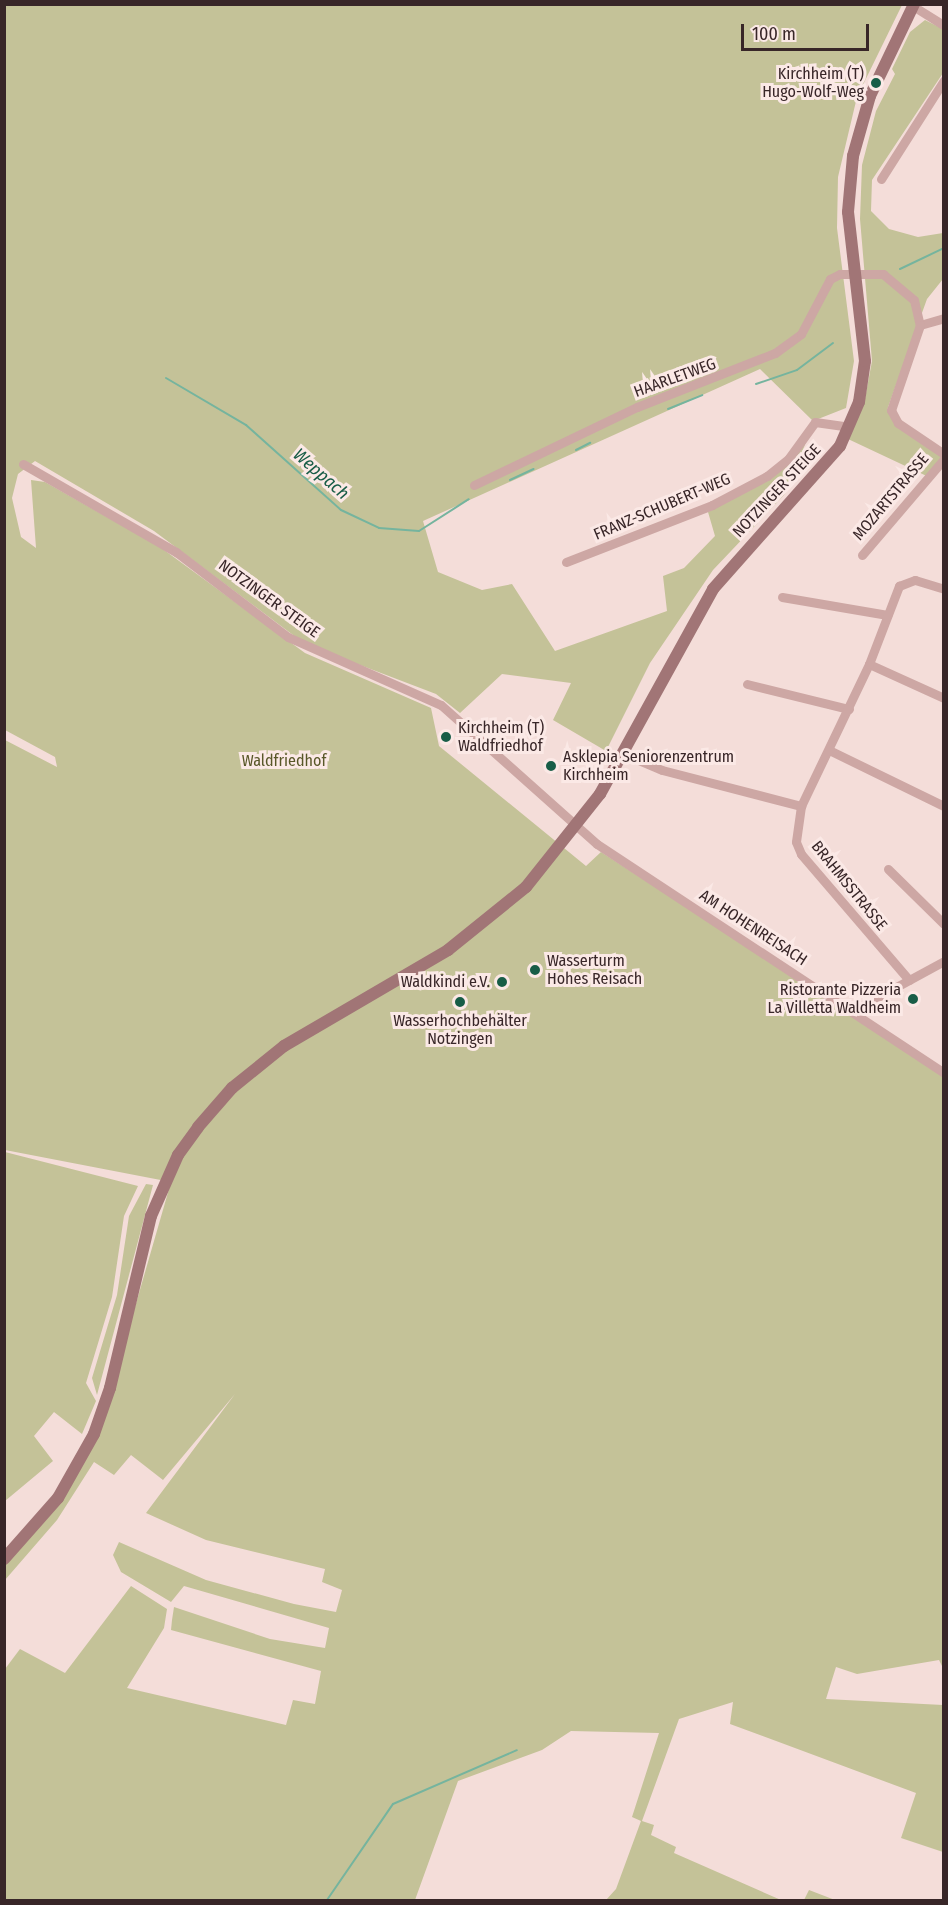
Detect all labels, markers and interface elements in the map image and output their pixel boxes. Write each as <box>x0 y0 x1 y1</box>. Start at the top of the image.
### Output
scale bar <box>744 12 872 50</box>
text: 100 m <box>752 23 796 45</box>
place label: Kirchheim (T) Hugo-Wolf-Weg <box>762 64 864 102</box>
marker: Kirchheim (T) Hugo-Wolf-Weg <box>869 76 883 90</box>
street label: HAARLETWEG <box>631 354 719 402</box>
street label: NOTZINGER STEIGE <box>729 440 825 542</box>
water label: Weppach <box>289 444 353 504</box>
street label: MOZARTSTRASSE <box>849 450 933 544</box>
street label: FRANZ-SCHUBERT-WEG <box>591 470 733 544</box>
street label: NOTZINGER STEIGE <box>215 556 323 642</box>
place label: Kirchheim (T) Waldfriedhof <box>458 718 544 756</box>
marker: Kirchheim (T) Waldfriedhof <box>439 730 453 744</box>
place label: Asklepia Seniorenzentrum Kirchheim <box>563 747 734 785</box>
park label: Waldfriedhof <box>242 751 326 771</box>
marker: Asklepia Seniorenzentrum Kirchheim <box>544 759 558 773</box>
street label: BRAHMSSTRASSE <box>807 837 891 935</box>
street label: AM HOHENREISACH <box>696 886 810 970</box>
place label: Wasserturm Hohes Reisach <box>547 951 642 989</box>
marker: Wasserturm Hohes Reisach <box>528 963 542 977</box>
place label: Waldkindi e.V. <box>401 972 490 992</box>
marker: Waldkindi e.V. <box>495 975 509 989</box>
place label: Ristorante Pizzeria La Villetta Waldheim <box>767 980 901 1018</box>
marker: Ristorante Pizzeria La Villetta Waldheim <box>906 992 920 1006</box>
marker: Wasserhochbehälter Notzingen <box>453 995 467 1009</box>
place label: Wasserhochbehälter Notzingen <box>393 1011 527 1049</box>

